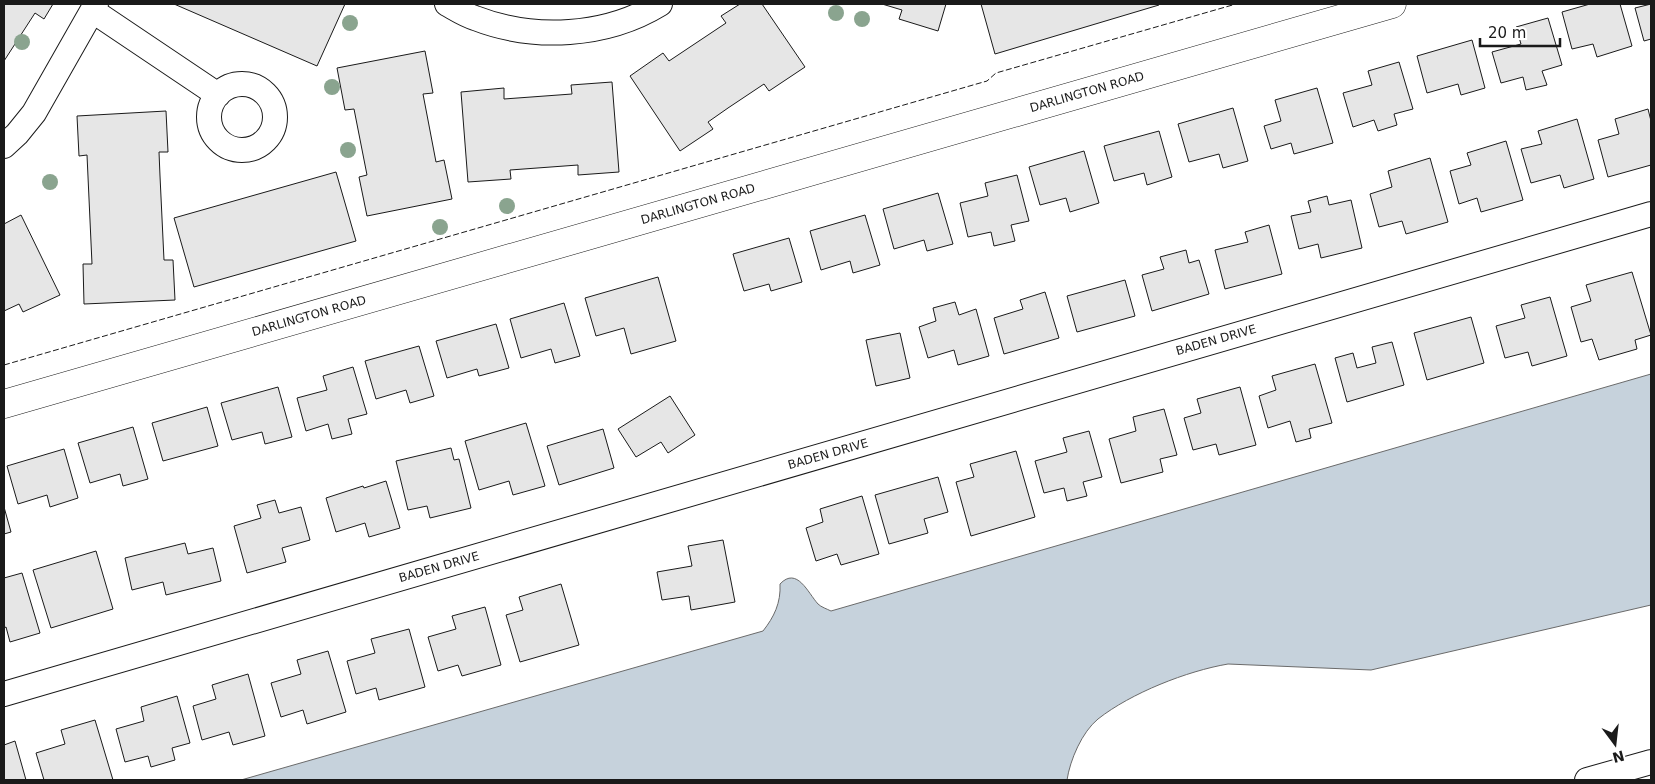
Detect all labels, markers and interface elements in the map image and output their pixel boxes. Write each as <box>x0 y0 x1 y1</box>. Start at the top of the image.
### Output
scale bar <box>1480 15 1560 47</box>
text: 20 m <box>1488 24 1526 42</box>
street label: DARLINGTON ROAD <box>1028 69 1146 115</box>
street label: DARLINGTON ROAD <box>639 181 757 227</box>
street label: DARLINGTON ROAD <box>250 293 368 339</box>
street label: BADEN DRIVE <box>1174 322 1258 358</box>
street label: BADEN DRIVE <box>786 436 870 472</box>
street label: BADEN DRIVE <box>397 549 481 585</box>
north arrow <box>1590 719 1640 769</box>
text: N <box>1611 747 1626 766</box>

